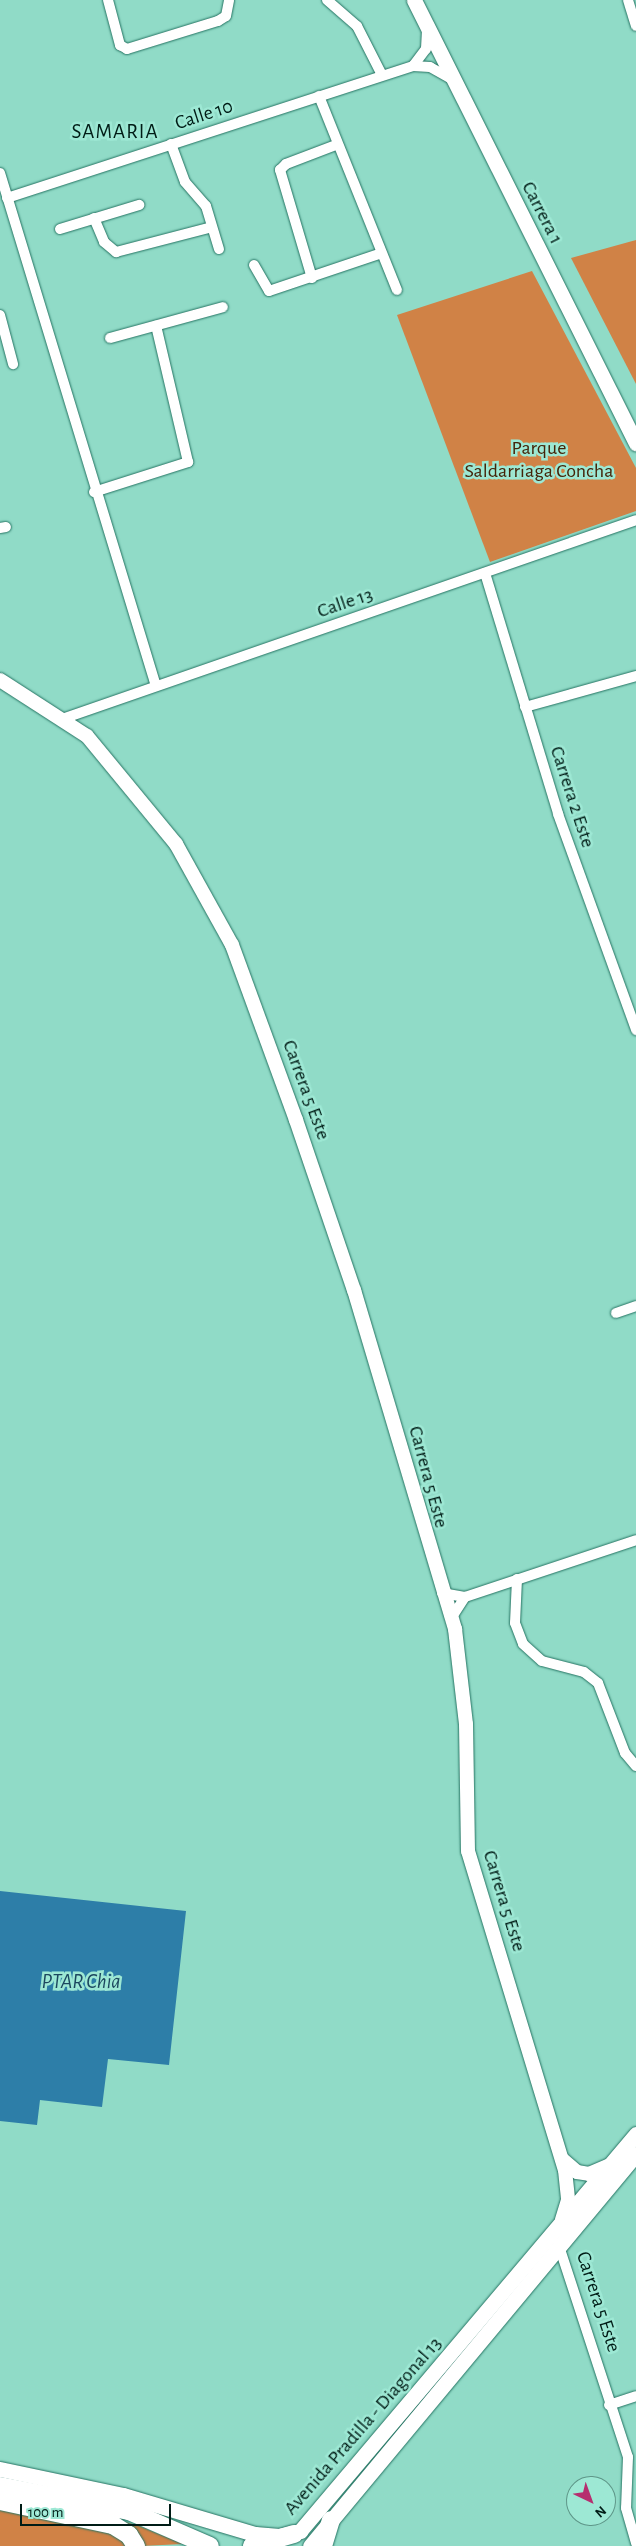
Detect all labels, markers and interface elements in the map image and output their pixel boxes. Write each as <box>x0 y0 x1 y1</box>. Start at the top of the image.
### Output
street label: Calle 10 <box>172 94 236 136</box>
district label: SAMARIA <box>71 119 159 145</box>
street label: Carrera 1 <box>516 178 568 248</box>
park label: Parque Saldarriaga Concha <box>465 436 613 483</box>
street label: Calle 13 <box>314 582 376 624</box>
street label: Carrera 2 Este <box>544 743 600 851</box>
street label: Carrera 5 Este <box>277 1037 335 1143</box>
street label: Carrera 5 Este <box>403 1423 453 1531</box>
street label: Carrera 5 Este <box>477 1848 531 1954</box>
water label: PTAR Chia <box>42 1969 120 1995</box>
street label: Carrera 5 Este <box>570 2249 626 2355</box>
street label: Avenida Pradilla - Diagonal 13 <box>279 2332 447 2520</box>
north arrow <box>566 2476 616 2526</box>
scale bar <box>22 2494 174 2526</box>
text: N <box>592 2503 609 2520</box>
text: 100 m <box>28 2505 63 2520</box>

